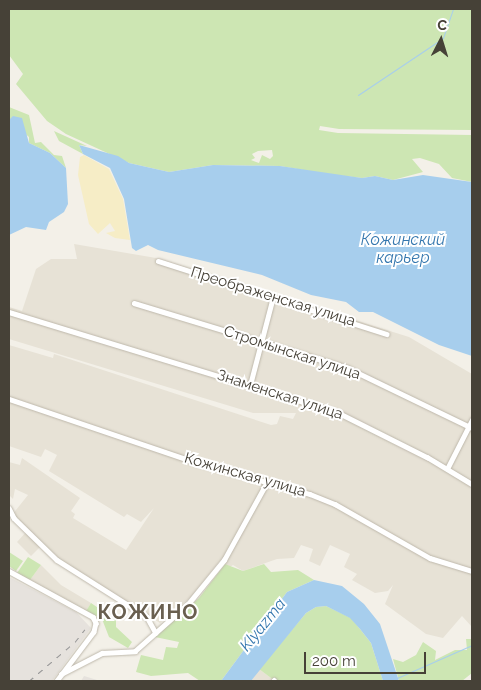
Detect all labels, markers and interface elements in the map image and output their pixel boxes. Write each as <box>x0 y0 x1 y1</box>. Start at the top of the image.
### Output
north arrow <box>416 15 466 65</box>
text: С <box>437 17 448 33</box>
water label: Кожинский карьер <box>361 230 445 268</box>
street label: Преображенская улица <box>188 263 358 331</box>
street label: Стромынская улица <box>221 322 363 384</box>
street label: Знаменская улица <box>215 366 345 424</box>
street label: Кожинская улица <box>182 449 308 501</box>
water label: Klyazma <box>236 595 290 655</box>
district label: КОЖИНО <box>97 600 199 624</box>
scale bar <box>306 642 428 674</box>
text: 200 m <box>312 652 356 670</box>

